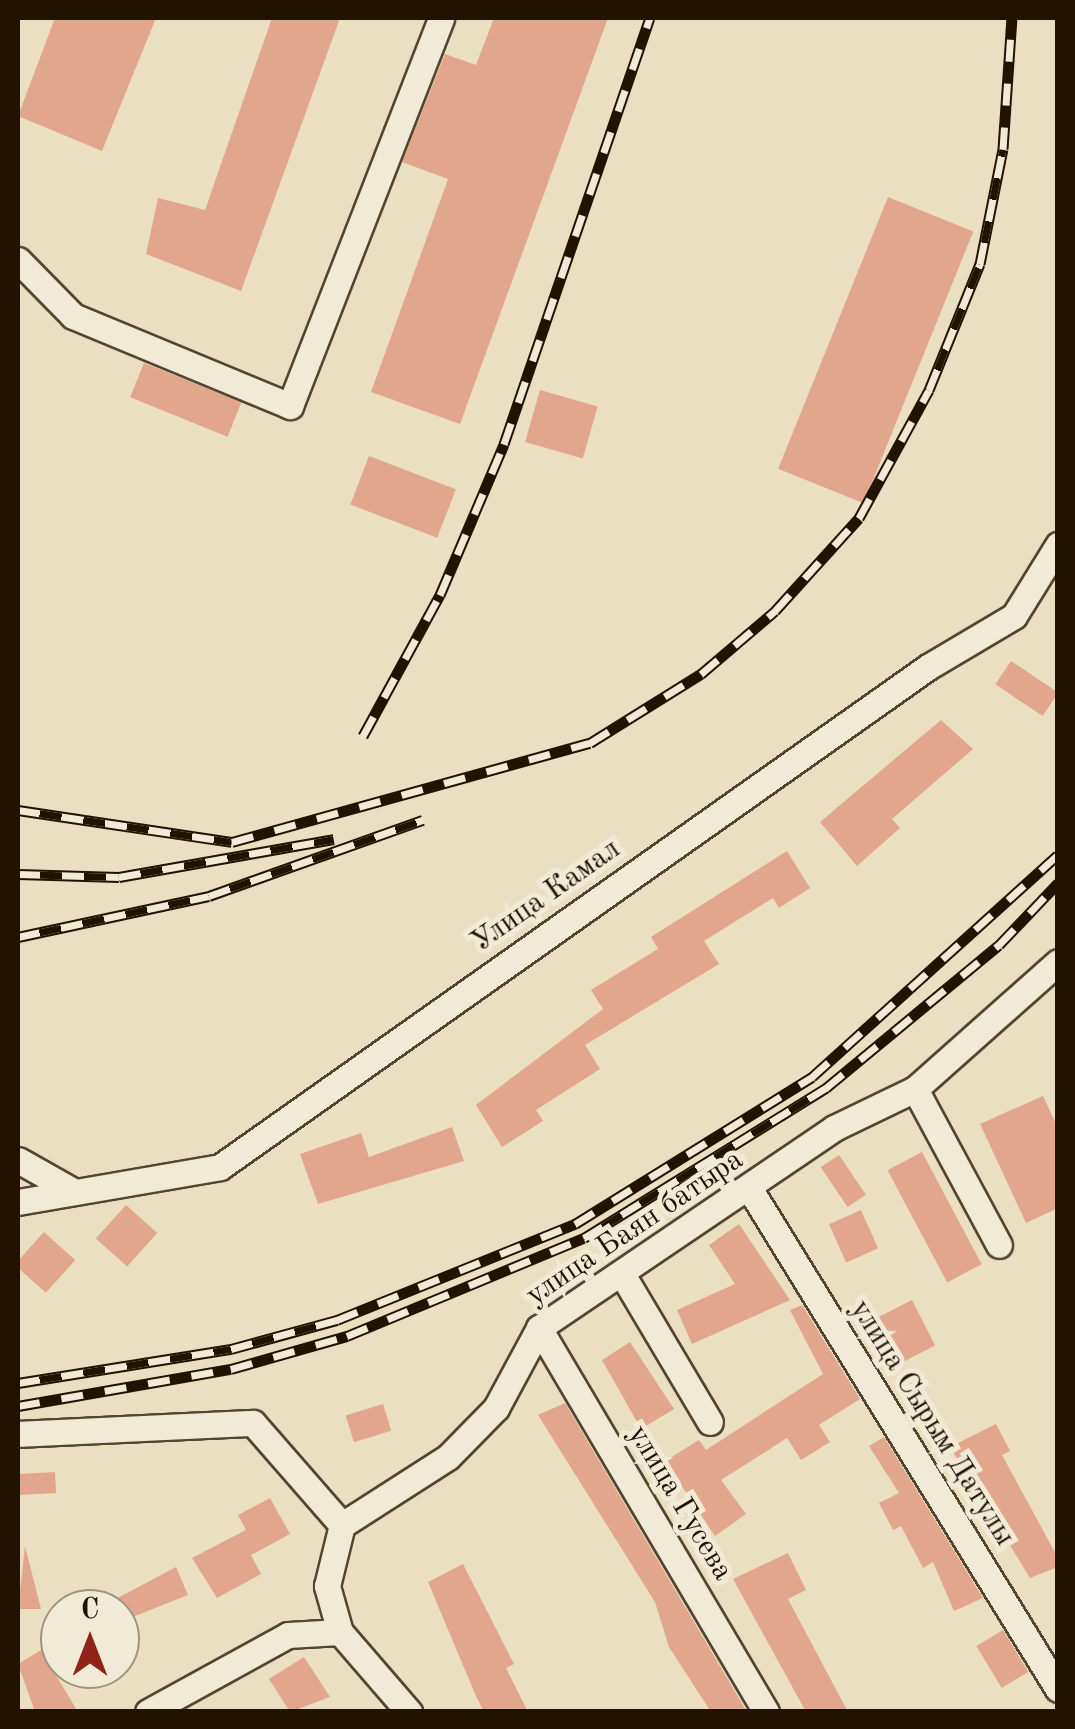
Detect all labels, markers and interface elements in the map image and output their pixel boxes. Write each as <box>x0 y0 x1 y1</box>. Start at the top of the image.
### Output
street label: Улица Камал <box>465 831 627 961</box>
street label: улица Баян батыра <box>520 1142 750 1314</box>
street label: улица Сырым Датулы <box>842 1293 1022 1553</box>
street label: улица Гусева <box>619 1419 741 1587</box>
north arrow <box>40 1589 140 1689</box>
text: С <box>81 1597 99 1625</box>

